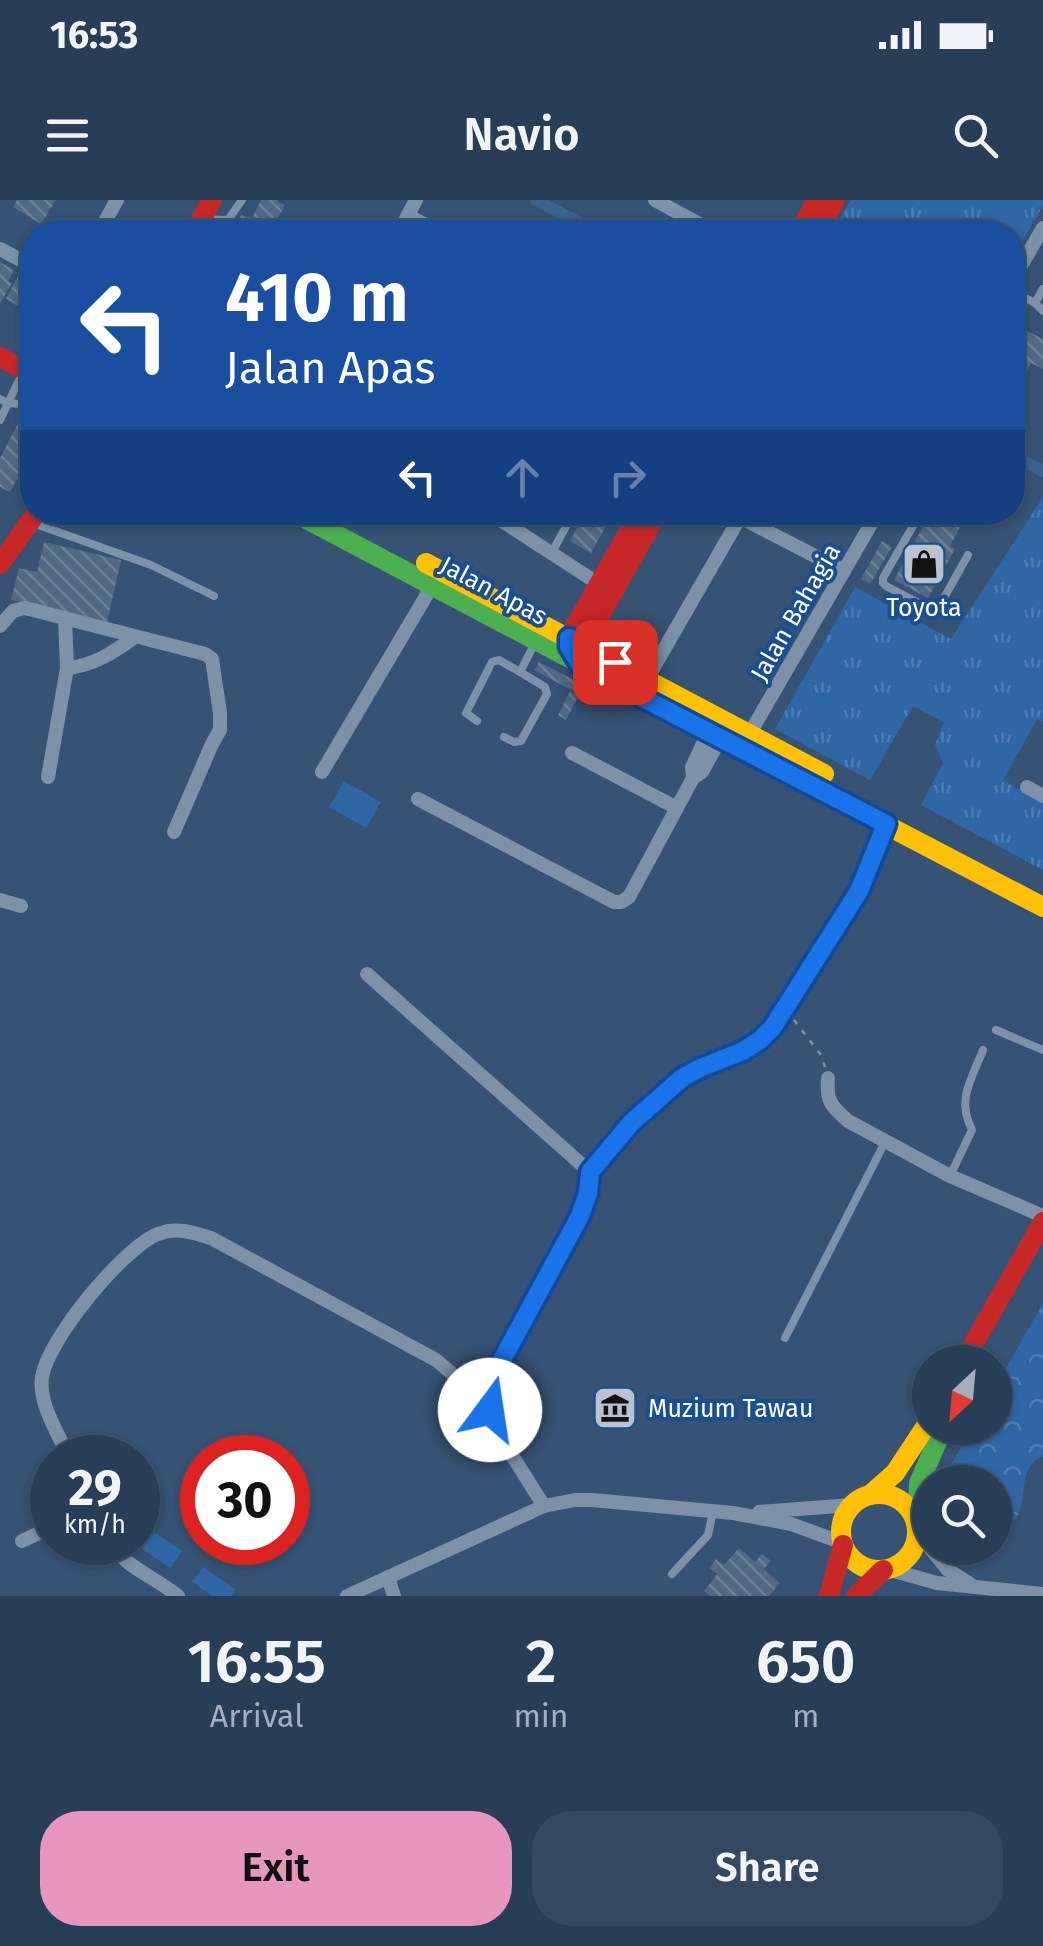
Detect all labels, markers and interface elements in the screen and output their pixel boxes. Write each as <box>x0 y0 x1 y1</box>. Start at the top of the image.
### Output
text: 16:53 <box>50 12 138 58</box>
icon: menu <box>40 108 95 163</box>
text: Navio <box>464 108 579 162</box>
icon: search <box>948 108 1003 163</box>
text: 410 m <box>225 256 409 340</box>
icon: left <box>60 260 190 390</box>
text: Jalan Apas <box>225 341 436 395</box>
icon: left <box>390 450 445 505</box>
icon: ahead <box>495 450 550 505</box>
icon: right <box>600 450 655 505</box>
street label: Jalan Bahagia <box>744 539 847 686</box>
shop icon: Toyota <box>901 541 947 587</box>
street label: Jalan Apas <box>435 550 552 632</box>
place label: Toyota <box>886 593 962 623</box>
pin <box>573 620 658 705</box>
icon: arrive <box>588 635 643 690</box>
north arrow <box>912 1345 1012 1445</box>
map controls <box>912 1345 1012 1565</box>
position arrow <box>438 1358 542 1462</box>
museum icon: Muzium Tawau <box>592 1385 638 1431</box>
place label: Muzium Tawau <box>648 1394 814 1424</box>
speed limit sign: 30 <box>180 1435 310 1565</box>
text: 29 <box>68 1458 122 1518</box>
button: search <box>912 1465 1012 1565</box>
text: km/h <box>64 1510 126 1540</box>
text: 16:55 <box>187 1626 326 1698</box>
text: 2 <box>526 1626 556 1698</box>
text: 650 <box>756 1626 856 1698</box>
text: Arrival <box>210 1697 304 1735</box>
text: min <box>513 1697 569 1735</box>
text: m <box>792 1697 820 1735</box>
button: Exit <box>40 1811 512 1926</box>
button: Share <box>532 1811 1003 1926</box>

